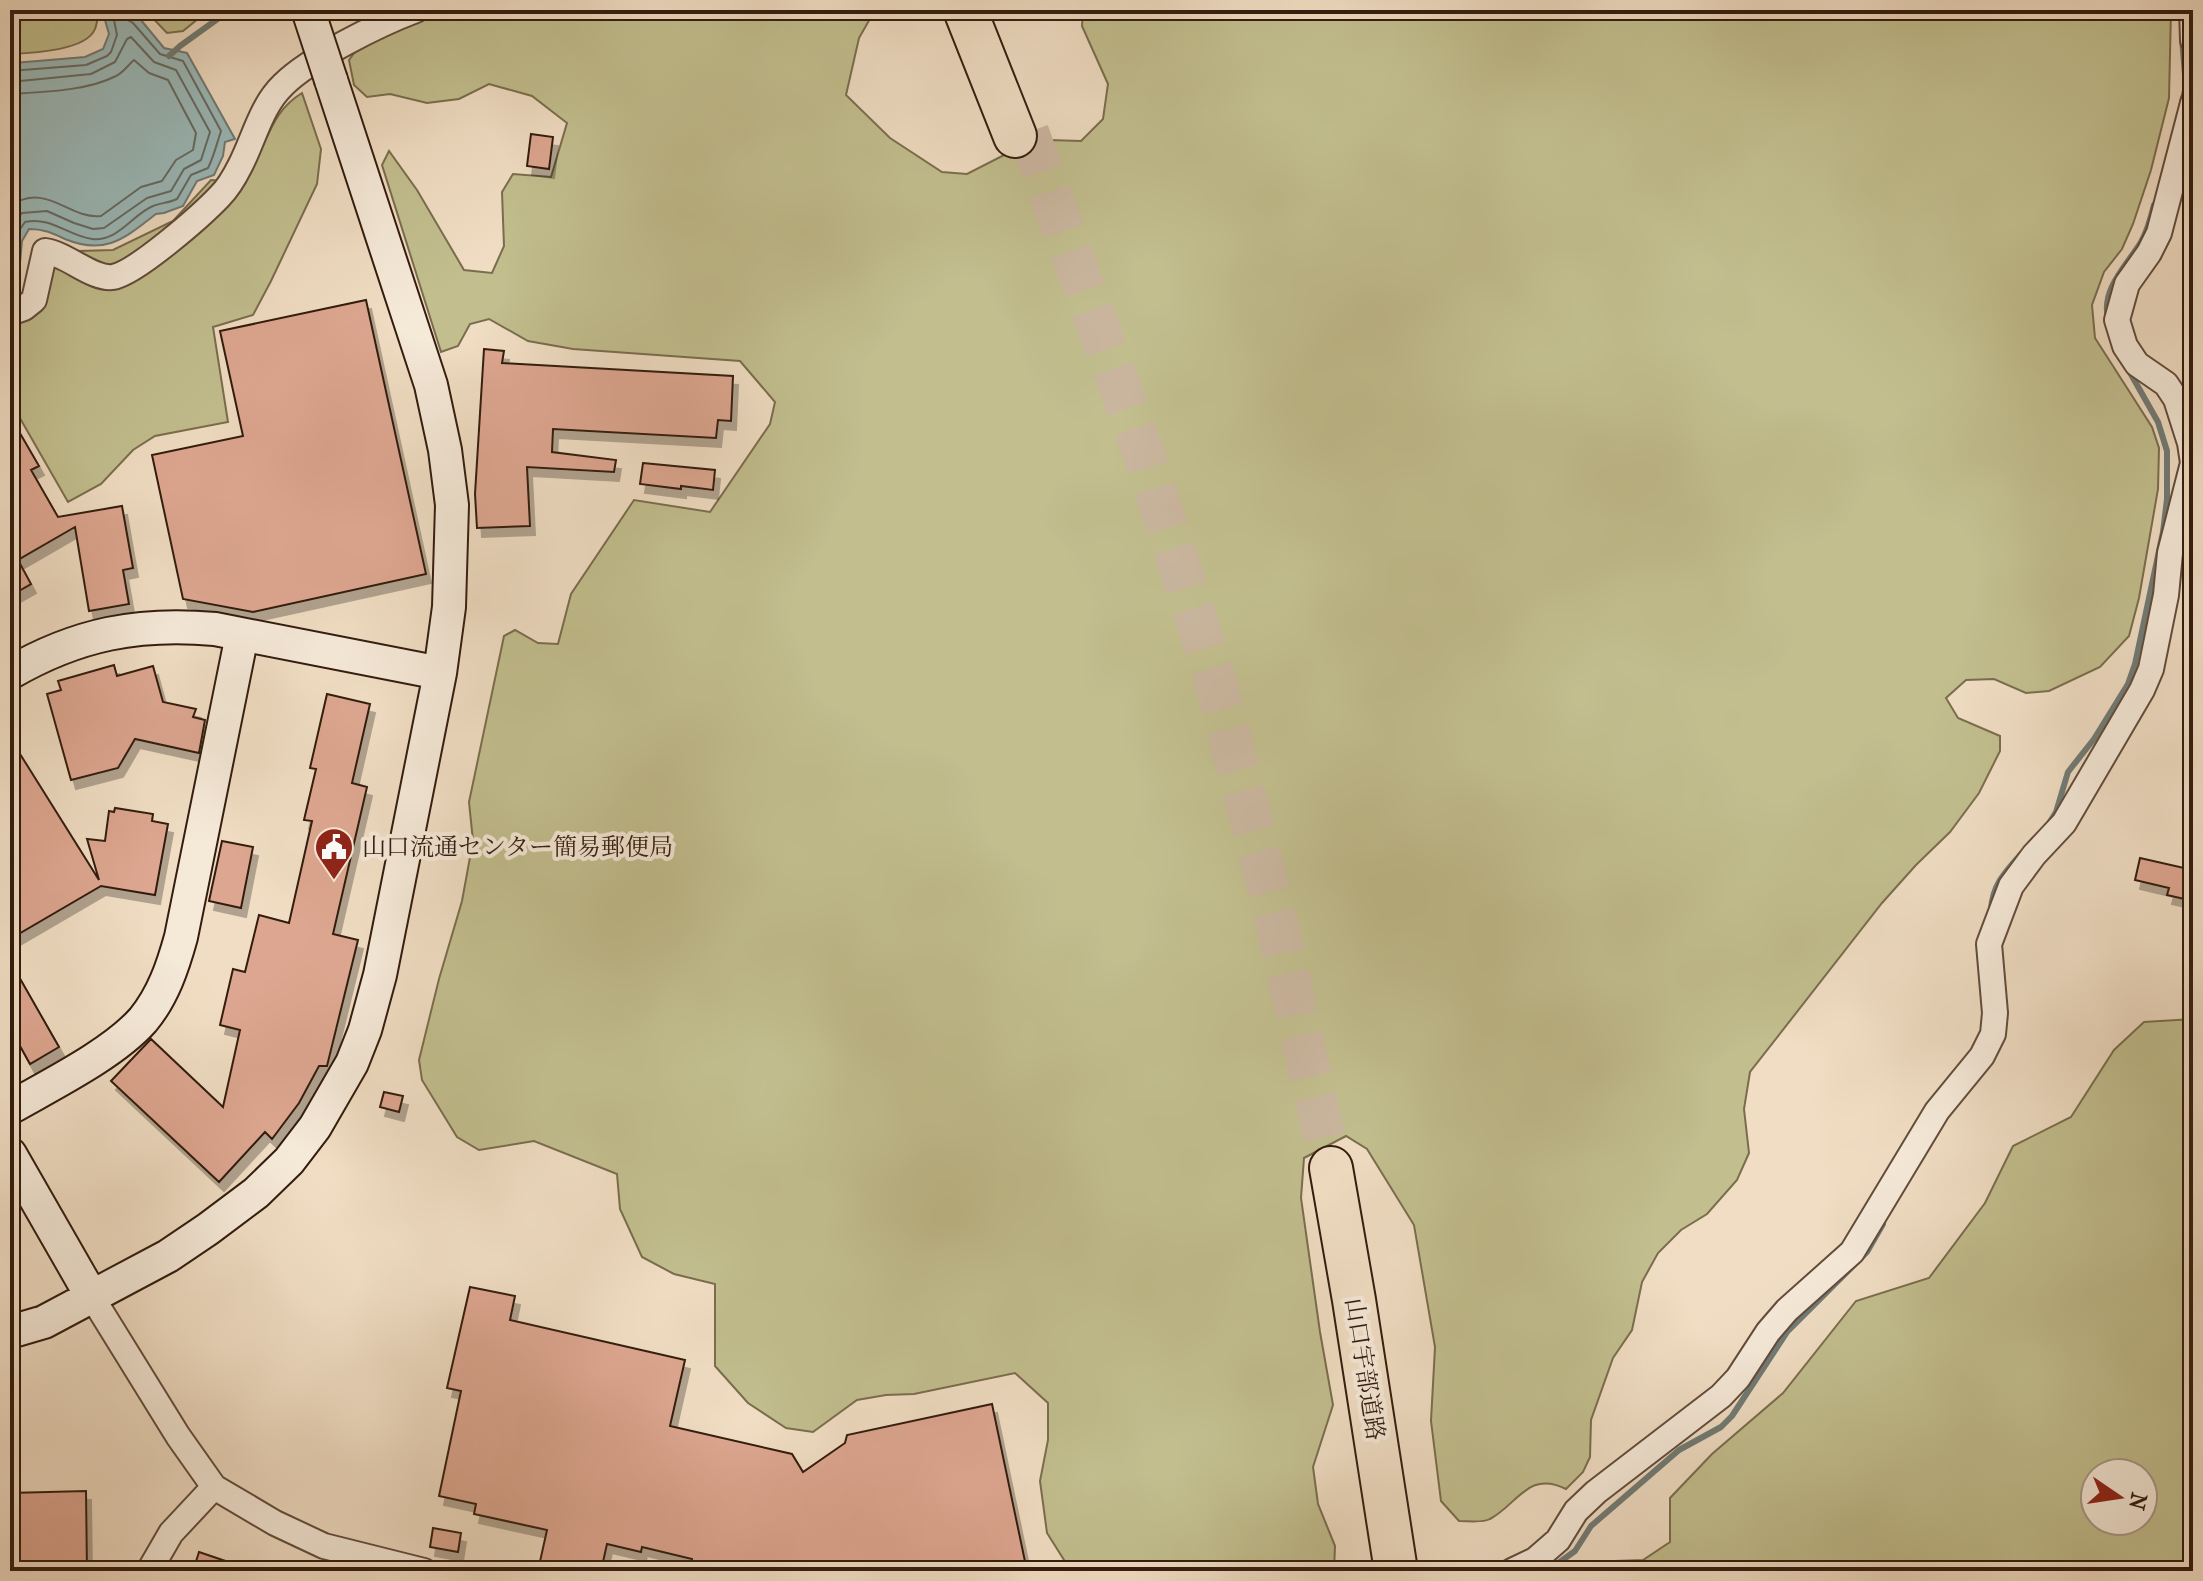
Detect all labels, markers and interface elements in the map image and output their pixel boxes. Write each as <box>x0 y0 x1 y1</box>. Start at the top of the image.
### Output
public building icon: 山口流通センター簡易郵便局 <box>313 826 355 881</box>
place label: 山口流通センター簡易郵便局 <box>362 833 673 861</box>
street label: 山口宇部道路 <box>1340 1296 1390 1442</box>
north arrow <box>2079 1457 2159 1537</box>
text: N <box>2123 1490 2152 1513</box>

